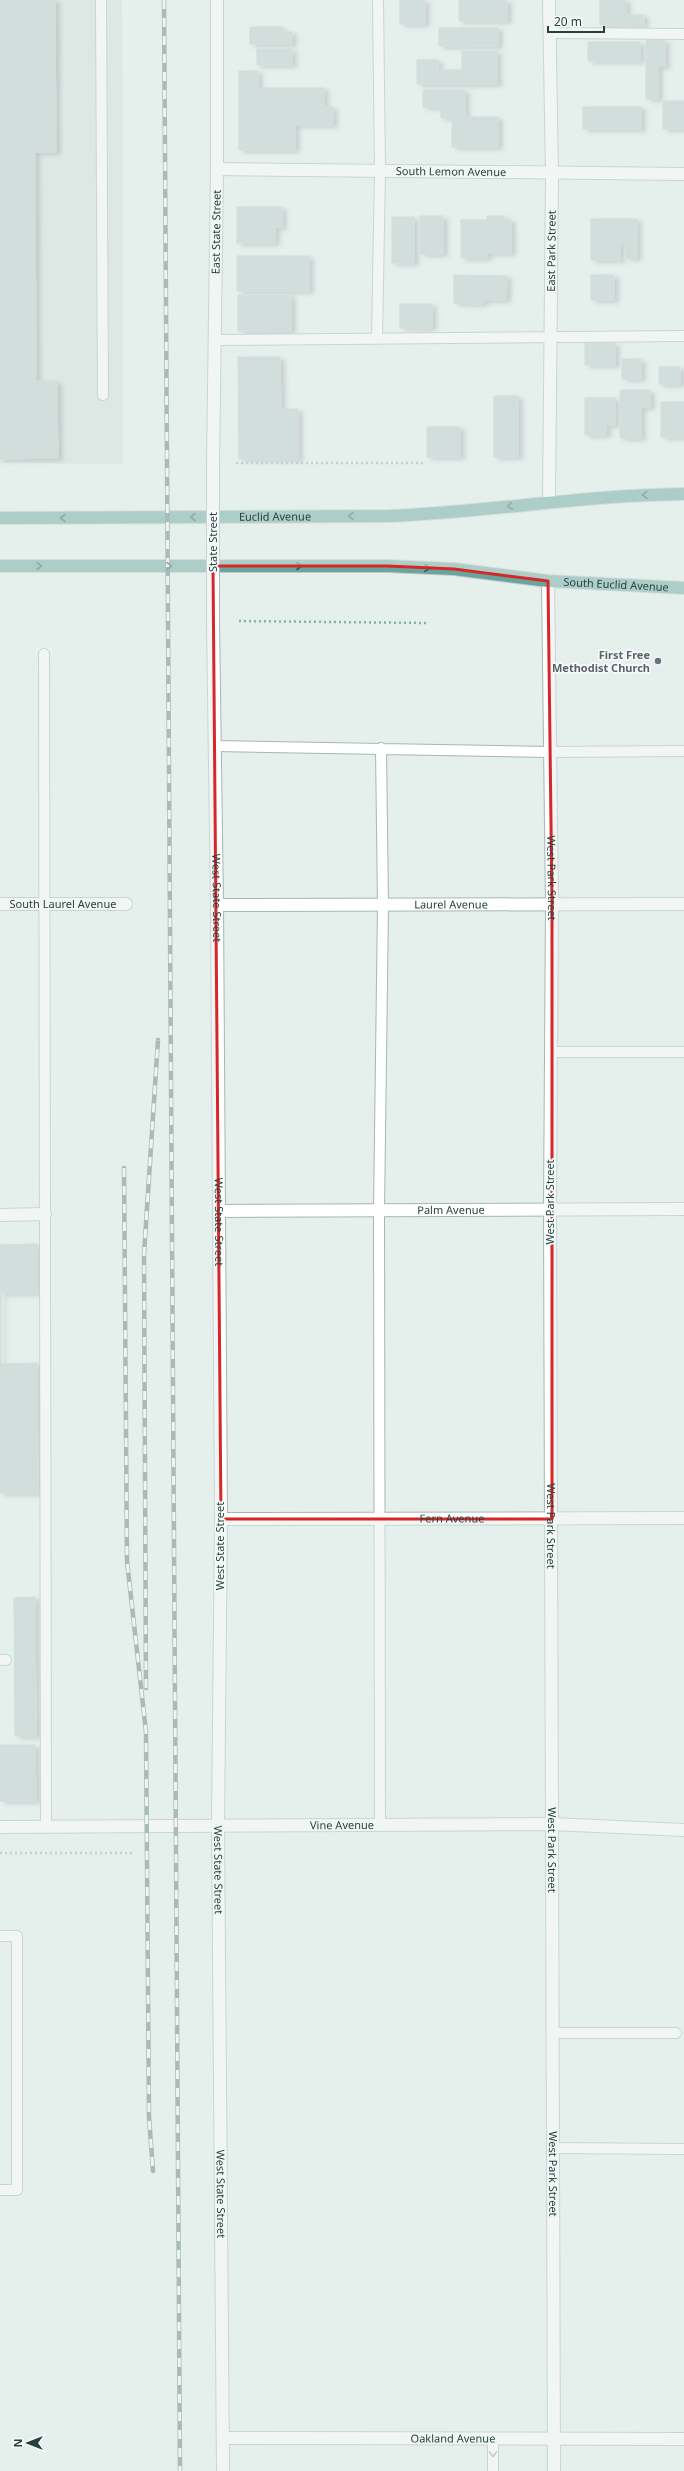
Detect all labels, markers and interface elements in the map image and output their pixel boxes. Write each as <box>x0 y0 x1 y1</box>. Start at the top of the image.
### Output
scale bar <box>548 8 604 34</box>
text: 20 m <box>554 13 582 30</box>
street label: South Lemon Avenue <box>396 163 506 179</box>
street label: East State Street <box>208 190 224 274</box>
street label: East Park Street <box>543 210 559 292</box>
one-way arrow <box>642 490 648 499</box>
one-way arrow <box>507 502 513 511</box>
street label: Euclid Avenue <box>239 508 311 524</box>
street label: State Street <box>205 512 220 572</box>
one-way arrow <box>348 512 354 520</box>
one-way arrow <box>190 513 196 521</box>
one-way arrow <box>60 514 66 522</box>
one-way arrow <box>36 562 42 570</box>
one-way arrow <box>166 562 172 570</box>
one-way arrow <box>296 562 302 570</box>
one-way arrow <box>424 564 430 572</box>
street label: South Euclid Avenue <box>563 574 669 594</box>
place label: First Free Methodist Church <box>552 647 650 675</box>
marker: First Free Methodist Church <box>653 656 663 666</box>
street label: West Park Street <box>544 835 560 921</box>
street label: West State Street <box>209 854 225 942</box>
street label: South Laurel Avenue <box>10 896 116 911</box>
street label: Laurel Avenue <box>414 896 488 912</box>
street label: West Park Street <box>542 1159 557 1245</box>
street label: West State Street <box>212 1178 227 1266</box>
street label: Palm Avenue <box>417 1202 485 1217</box>
street label: West Park Street <box>544 1483 559 1569</box>
street label: West State Street <box>212 1502 227 1590</box>
street label: Fern Avenue <box>420 1510 484 1526</box>
street label: West Park Street <box>545 1807 560 1893</box>
street label: Vine Avenue <box>310 1817 374 1832</box>
street label: West State Street <box>211 1826 227 1914</box>
street label: West Park Street <box>546 2131 561 2217</box>
street label: West State Street <box>214 2150 229 2238</box>
north arrow <box>8 2423 48 2463</box>
street label: Oakland Avenue <box>411 2430 495 2446</box>
text: N <box>10 2439 25 2447</box>
one-way arrow <box>489 2451 497 2457</box>

